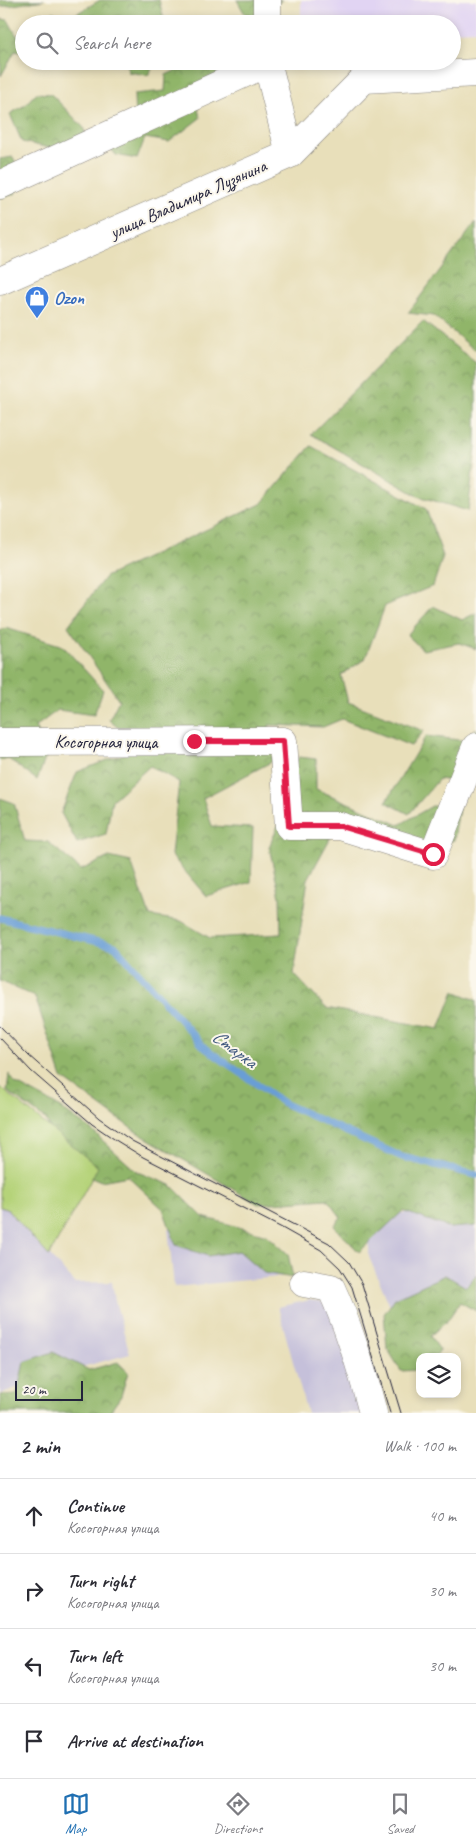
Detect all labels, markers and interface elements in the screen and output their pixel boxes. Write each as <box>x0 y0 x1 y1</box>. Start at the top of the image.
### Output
search box <box>15 15 461 70</box>
icon: search <box>33 29 61 57</box>
text: Search here <box>73 31 150 55</box>
street label: улица Владимира Лузянина <box>106 154 272 245</box>
shop icon: Ozon <box>24 285 50 319</box>
place label: Ozon <box>54 287 85 309</box>
route end <box>183 730 206 753</box>
street label: Косогорная улица <box>54 731 159 753</box>
route start <box>422 843 445 866</box>
water label: Старка <box>207 1024 263 1075</box>
map controls <box>416 1353 461 1398</box>
button: layers <box>416 1353 461 1398</box>
scale bar <box>15 1378 82 1401</box>
text: 20 m <box>22 1381 46 1398</box>
text: 2 min <box>20 1433 60 1459</box>
text: Walk · 100 m <box>384 1436 456 1456</box>
text: Continue <box>67 1494 124 1518</box>
icon: ahead <box>20 1502 48 1530</box>
text: 40 m <box>429 1506 456 1526</box>
text: Косогорная улица <box>67 1518 159 1538</box>
text: Turn right <box>67 1569 134 1593</box>
icon: right <box>20 1577 48 1605</box>
text: 30 m <box>429 1581 456 1601</box>
text: Косогорная улица <box>67 1593 159 1613</box>
text: Turn left <box>67 1644 122 1668</box>
icon: left <box>20 1652 48 1680</box>
text: 30 m <box>429 1656 456 1676</box>
text: Косогорная улица <box>67 1668 159 1688</box>
icon: arrive <box>20 1727 48 1755</box>
text: Arrive at destination <box>67 1729 203 1753</box>
tab: Map <box>62 1790 90 1837</box>
tab: Directions <box>214 1790 262 1837</box>
tab: Saved <box>386 1790 414 1837</box>

